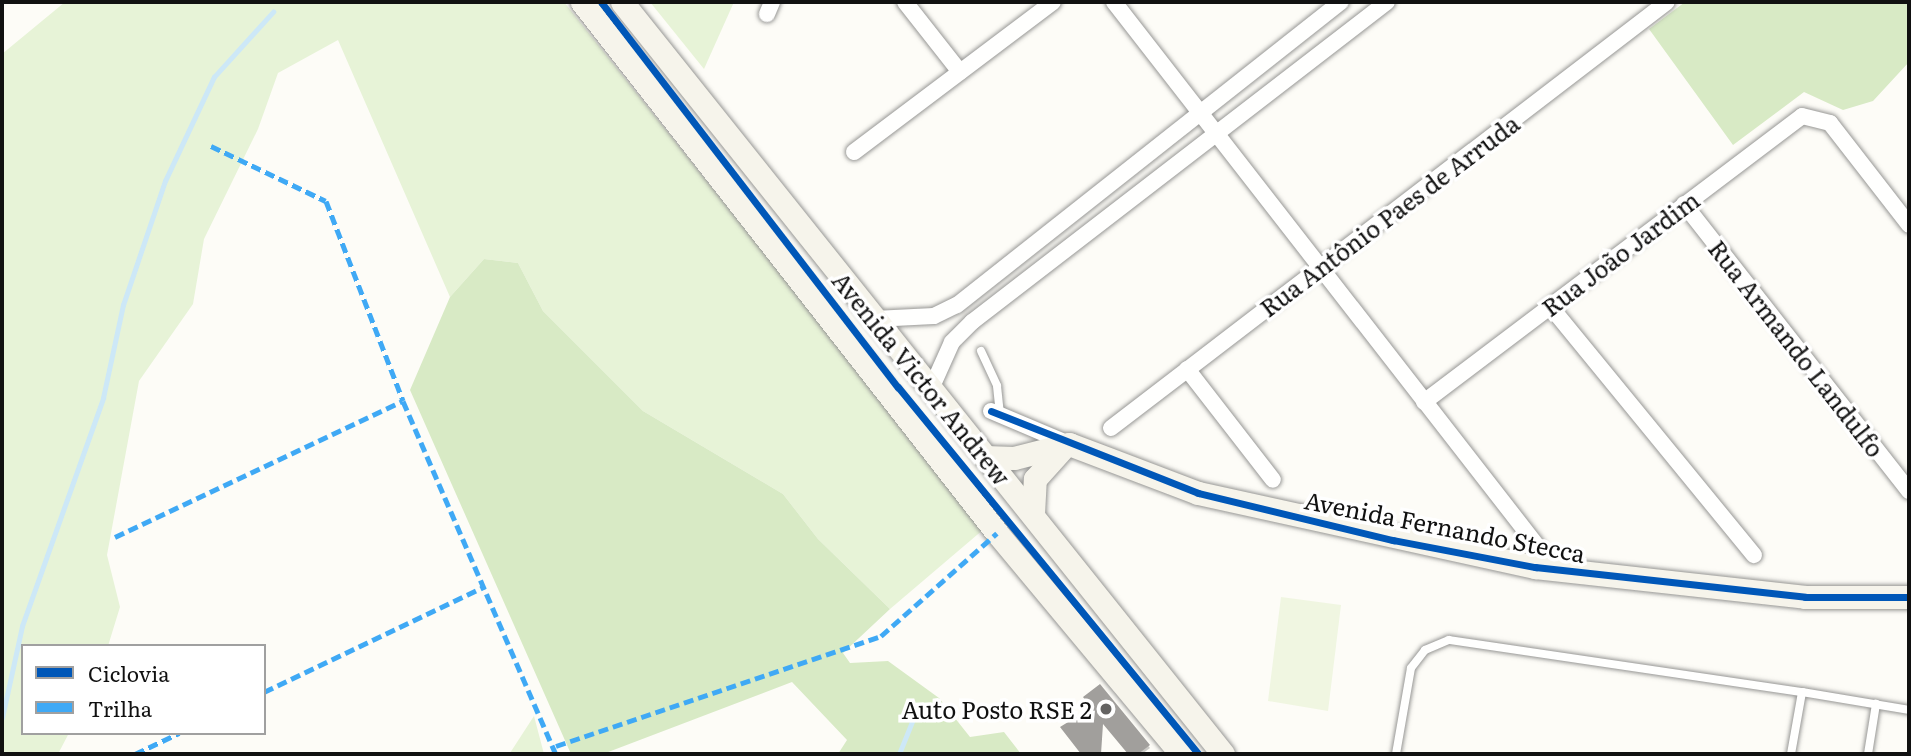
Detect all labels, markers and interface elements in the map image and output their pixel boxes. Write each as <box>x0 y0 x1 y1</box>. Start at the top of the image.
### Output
street label: Rua Antônio Paes de Arruda <box>1254 108 1524 322</box>
street label: Rua João Jardim <box>1536 184 1704 322</box>
street label: Rua Armando Landulfo <box>1703 234 1891 462</box>
street label: Avenida Victor Andrew <box>827 266 1017 490</box>
street label: Avenida Fernando Stecca <box>1302 485 1588 567</box>
legend <box>21 644 266 735</box>
text: Ciclovia <box>88 657 170 688</box>
text: Trilha <box>88 692 152 723</box>
place label: Auto Posto RSE 2 <box>901 695 1092 723</box>
marker: Auto Posto RSE 2 <box>1098 701 1114 717</box>

